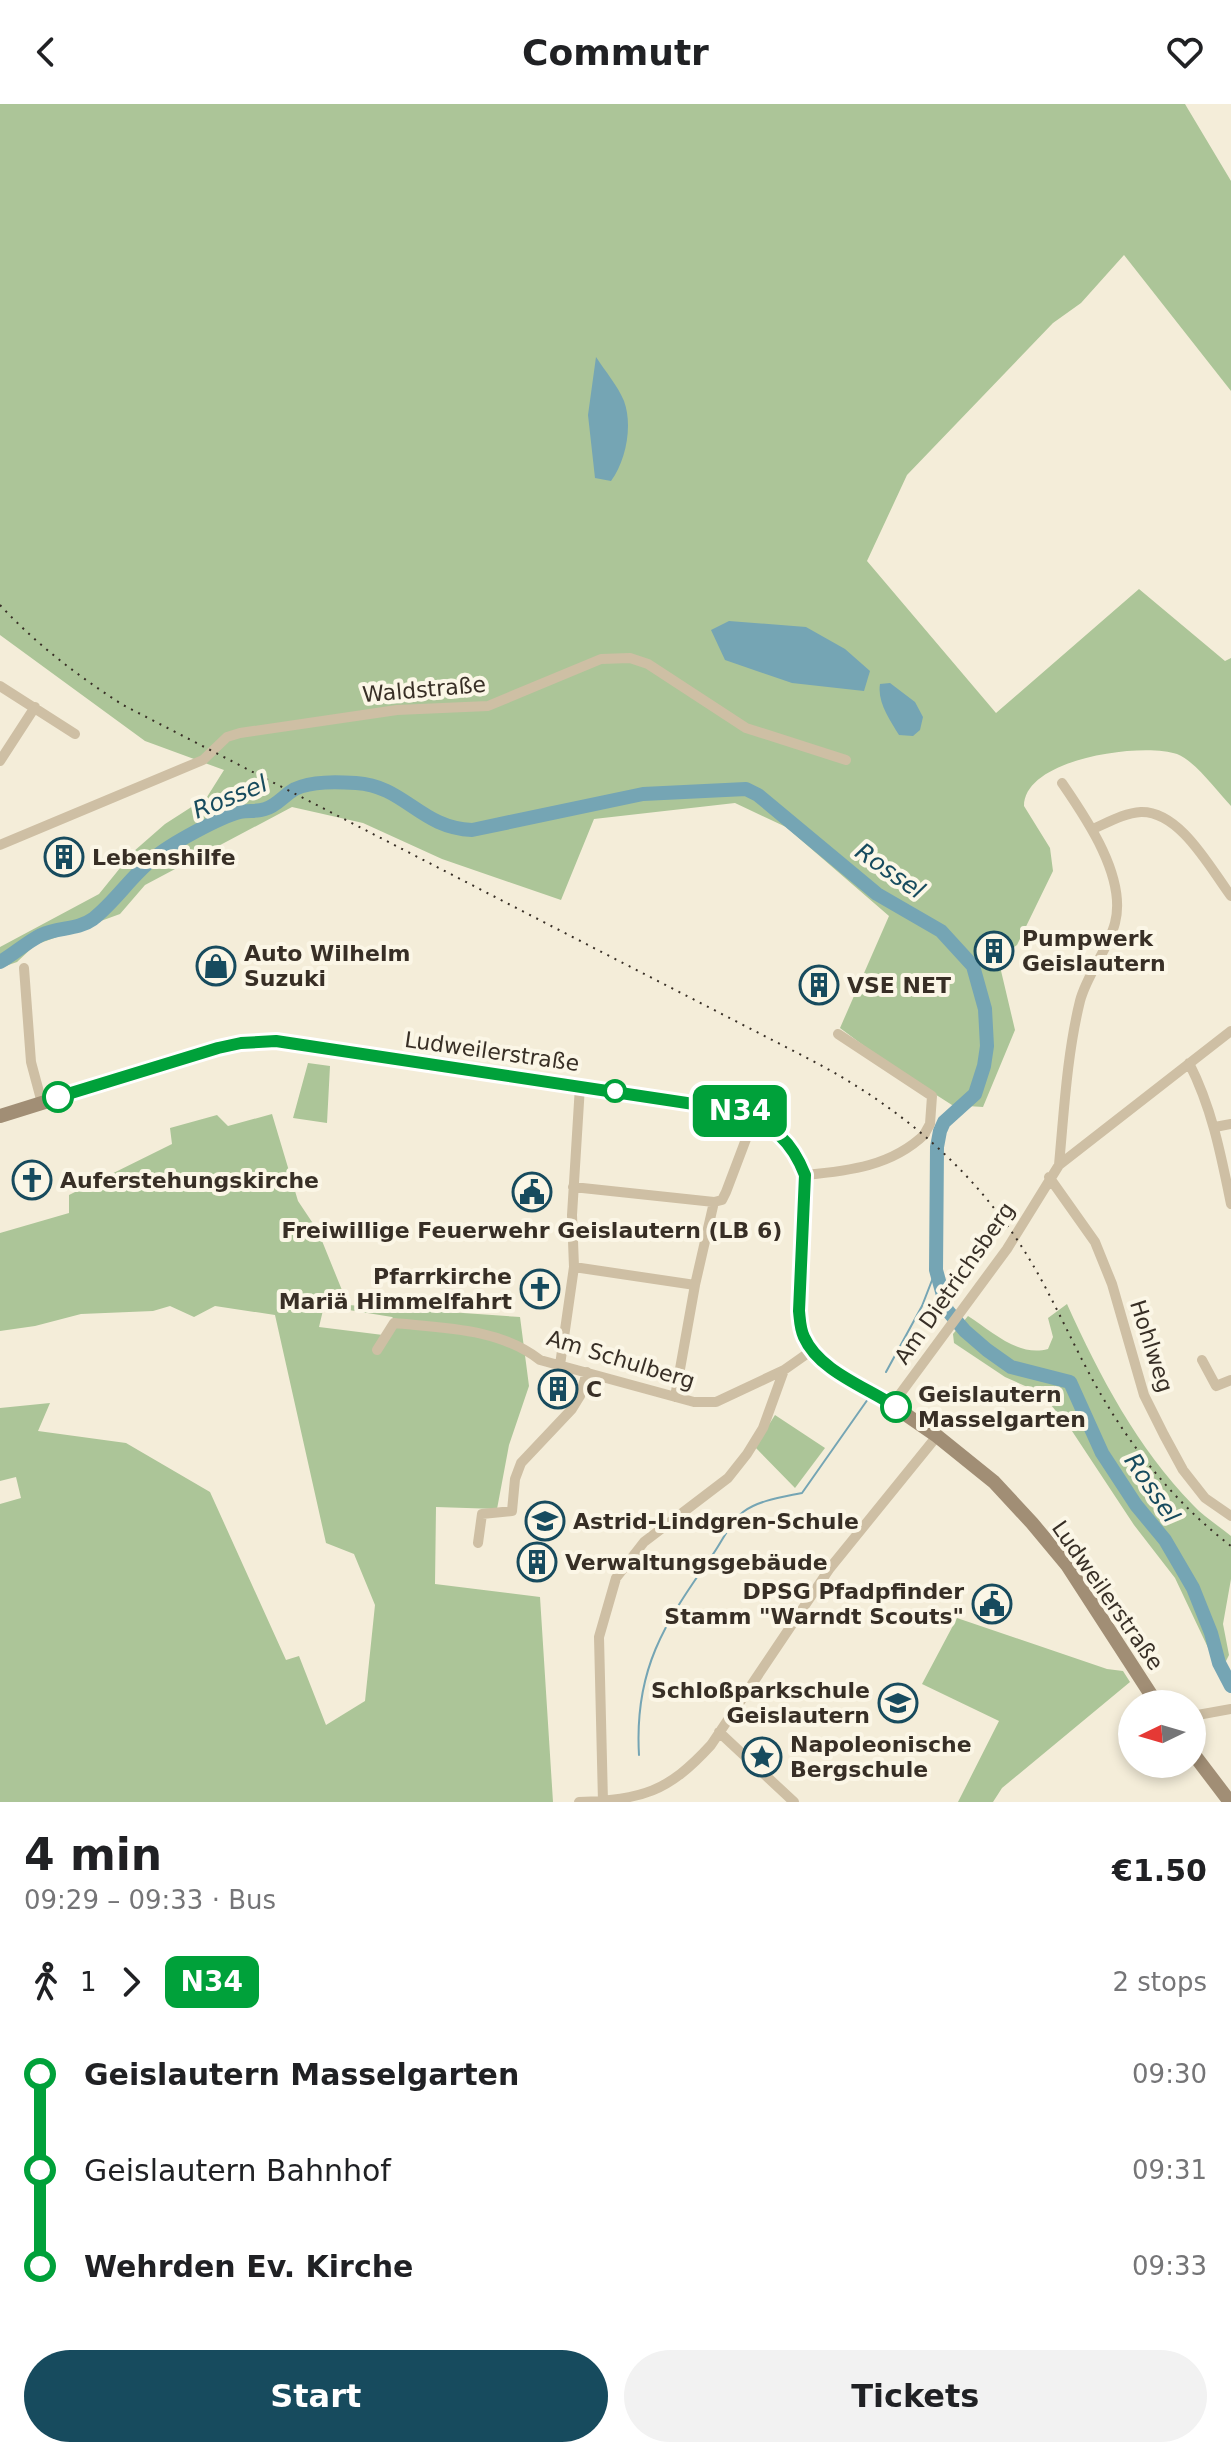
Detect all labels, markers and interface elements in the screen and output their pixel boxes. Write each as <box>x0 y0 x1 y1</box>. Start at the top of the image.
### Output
icon: back <box>24 30 68 74</box>
icon: heart <box>1163 30 1207 74</box>
text: Commutr <box>522 32 709 73</box>
street label: Waldstraße <box>361 672 487 707</box>
water label: Rossel <box>189 769 272 825</box>
building icon: Lebenshilfe <box>43 836 85 878</box>
water label: Rossel <box>850 837 930 905</box>
place label: Lebenshilfe <box>92 845 236 870</box>
place label: Pumpwerk Geislautern <box>1022 926 1166 976</box>
building icon: Pumpwerk Geislautern <box>973 930 1015 972</box>
place label: Auto Wilhelm Suzuki <box>244 941 410 991</box>
shop icon: Auto Wilhelm Suzuki <box>195 945 237 987</box>
building icon: VSE NET <box>798 964 840 1006</box>
place label: VSE NET <box>847 973 951 998</box>
street label: Ludweilerstraße <box>403 1027 581 1076</box>
unlabelled marker <box>604 1080 626 1102</box>
unlabelled marker <box>43 1082 73 1112</box>
line badge: N34 <box>694 1085 786 1137</box>
text: N34 <box>709 1094 771 1127</box>
church icon: Auferstehungskirche <box>11 1159 53 1201</box>
place label: Auferstehungskirche <box>60 1168 319 1193</box>
public building icon: Freiwillige Feuerwehr Geislautern (LB 6) <box>511 1171 553 1213</box>
street label: Am Dietrichsberg <box>889 1198 1020 1369</box>
place label: Freiwillige Feuerwehr Geislautern (LB 6) <box>282 1218 782 1243</box>
place label: Pfarrkirche Mariä Himmelfahrt <box>279 1264 512 1314</box>
church icon: Pfarrkirche Mariä Himmelfahrt <box>519 1268 561 1310</box>
street label: Hohlweg <box>1125 1297 1178 1395</box>
street label: Am Schulberg <box>544 1325 698 1394</box>
building icon: C <box>537 1368 579 1410</box>
place label: C <box>586 1377 602 1402</box>
place label: Geislautern Masselgarten <box>918 1382 1086 1432</box>
marker: Geislautern Masselgarten <box>881 1392 911 1422</box>
water label: Rossel <box>1119 1448 1186 1528</box>
school or university icon: Astrid-Lindgren-Schule <box>524 1500 566 1542</box>
place label: Astrid-Lindgren-Schule <box>573 1509 859 1534</box>
street label: Ludweilerstraße <box>1047 1516 1168 1675</box>
building icon: Verwaltungsgebäude <box>516 1541 558 1583</box>
place label: Verwaltungsgebäude <box>565 1550 828 1575</box>
place label: DPSG Pfadpfinder Stamm "Warndt Scouts" <box>664 1579 964 1629</box>
public building icon: DPSG Pfadpfinder Stamm "Warndt Scouts" <box>971 1583 1013 1625</box>
place label: Schloßparkschule Geislautern <box>651 1678 870 1728</box>
school or university icon: Schloßparkschule Geislautern <box>877 1682 919 1724</box>
north arrow <box>1118 1690 1206 1778</box>
map controls <box>1118 1690 1206 1778</box>
place label: Napoleonische Bergschule <box>790 1732 972 1782</box>
place icon: Napoleonische Bergschule <box>741 1736 783 1778</box>
text: 4 min <box>24 1829 162 1880</box>
text: €1.50 <box>1112 1853 1207 1888</box>
text: 09:29 – 09:33 · Bus <box>24 1885 276 1915</box>
icon: walk <box>24 1960 68 2004</box>
icon: forward <box>109 1960 153 2004</box>
text: N34 <box>181 1965 243 1998</box>
text: 1 <box>80 1967 97 1997</box>
text: 2 stops <box>1112 1967 1207 1997</box>
text: Geislautern Masselgarten <box>84 2057 519 2092</box>
text: 09:30 <box>1132 2059 1207 2089</box>
text: Geislautern Bahnhof <box>84 2153 391 2188</box>
text: 09:31 <box>1132 2155 1207 2185</box>
text: Wehrden Ev. Kirche <box>84 2249 413 2284</box>
text: 09:33 <box>1132 2251 1207 2281</box>
button: Start <box>24 2350 608 2442</box>
button: Tickets <box>624 2350 1207 2442</box>

